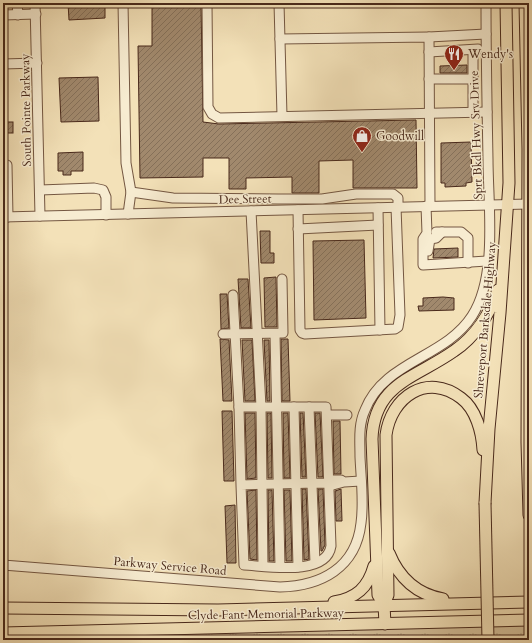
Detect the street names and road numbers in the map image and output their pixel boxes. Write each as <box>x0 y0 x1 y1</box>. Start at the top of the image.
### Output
street label: South Pointe Parkway <box>17 53 35 167</box>
street label: Sprt Bkdl Hwy Srv Drive <box>466 70 486 200</box>
street label: Dee Street <box>218 191 272 207</box>
street label: Shreveport Barksdale Highway <box>470 240 500 399</box>
street label: Parkway Service Road <box>113 553 228 579</box>
street label: Clyde Fant Memorial Parkway <box>188 605 345 623</box>

